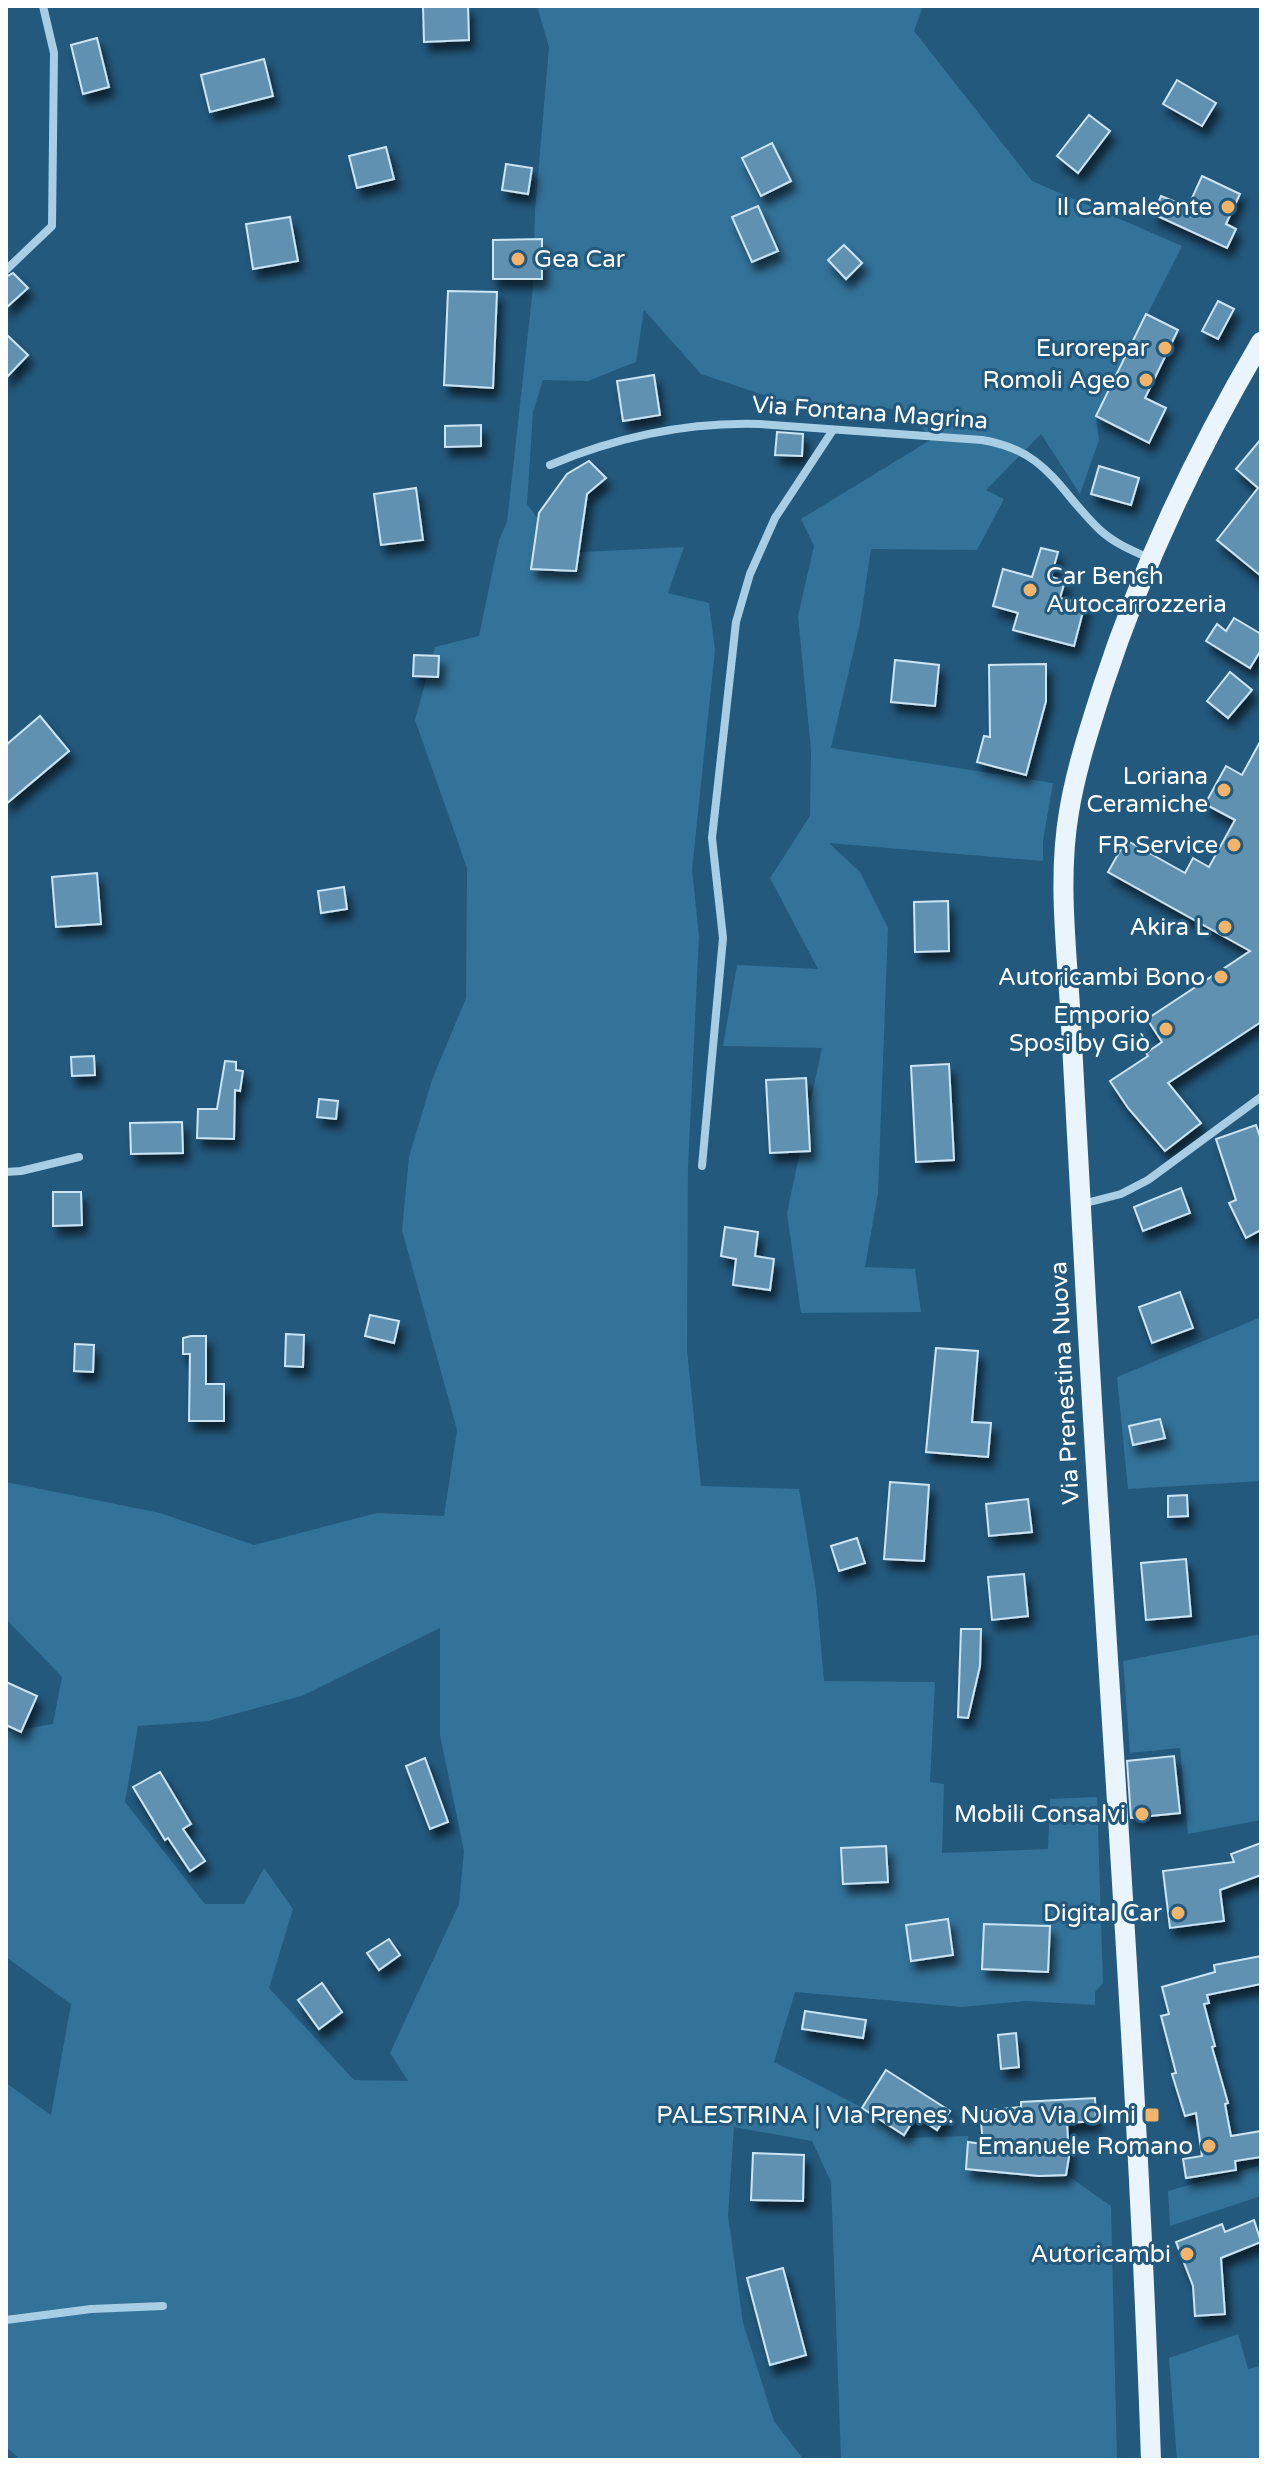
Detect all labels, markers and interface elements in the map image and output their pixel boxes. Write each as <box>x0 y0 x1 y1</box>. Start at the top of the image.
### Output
place label: Il Camaleonte <box>1056 193 1212 222</box>
marker: Il Camaleonte <box>1219 198 1237 216</box>
place label: Gea Car <box>534 245 626 274</box>
marker: Gea Car <box>509 250 527 268</box>
place label: Eurorepar <box>1036 334 1150 363</box>
marker: Eurorepar <box>1156 339 1174 357</box>
place label: Romoli Ageo <box>983 366 1130 395</box>
marker: Romoli Ageo <box>1137 371 1155 389</box>
street label: Via Fontana Magrina <box>751 390 989 436</box>
place label: Car Bench Autocarrozzeria <box>1046 562 1227 619</box>
marker: Car Bench Autocarrozzeria <box>1021 581 1039 599</box>
place label: Loriana Ceramiche <box>1086 762 1208 819</box>
marker: Loriana Ceramiche <box>1215 781 1233 799</box>
place label: FR Service <box>1098 831 1218 860</box>
marker: FR Service <box>1225 836 1243 854</box>
place label: Akira L <box>1129 913 1209 942</box>
marker: Akira L <box>1216 918 1234 936</box>
place label: Autoricambi Bono <box>998 963 1205 992</box>
marker: Autoricambi Bono <box>1212 968 1230 986</box>
place label: Emporio Sposi by Giò <box>1009 1001 1150 1058</box>
marker: Emporio Sposi by Giò <box>1157 1020 1175 1038</box>
street label: Via Prenestina Nuova <box>1044 1261 1086 1505</box>
place label: Mobili Consalvi <box>954 1800 1126 1829</box>
marker: Mobili Consalvi <box>1133 1805 1151 1823</box>
place label: Digital Car <box>1043 1899 1163 1928</box>
marker: Digital Car <box>1169 1904 1187 1922</box>
place label: PALESTRINA | VIa Prenes. Nuova Via Olmi <box>656 2101 1136 2130</box>
marker: PALESTRINA | VIa Prenes. Nuova Via Olmi <box>1143 2106 1161 2124</box>
place label: Emanuele Romano <box>977 2132 1193 2161</box>
marker: Emanuele Romano <box>1200 2137 1218 2155</box>
place label: Autoricambi <box>1031 2240 1171 2269</box>
marker: Autoricambi <box>1178 2245 1196 2263</box>

